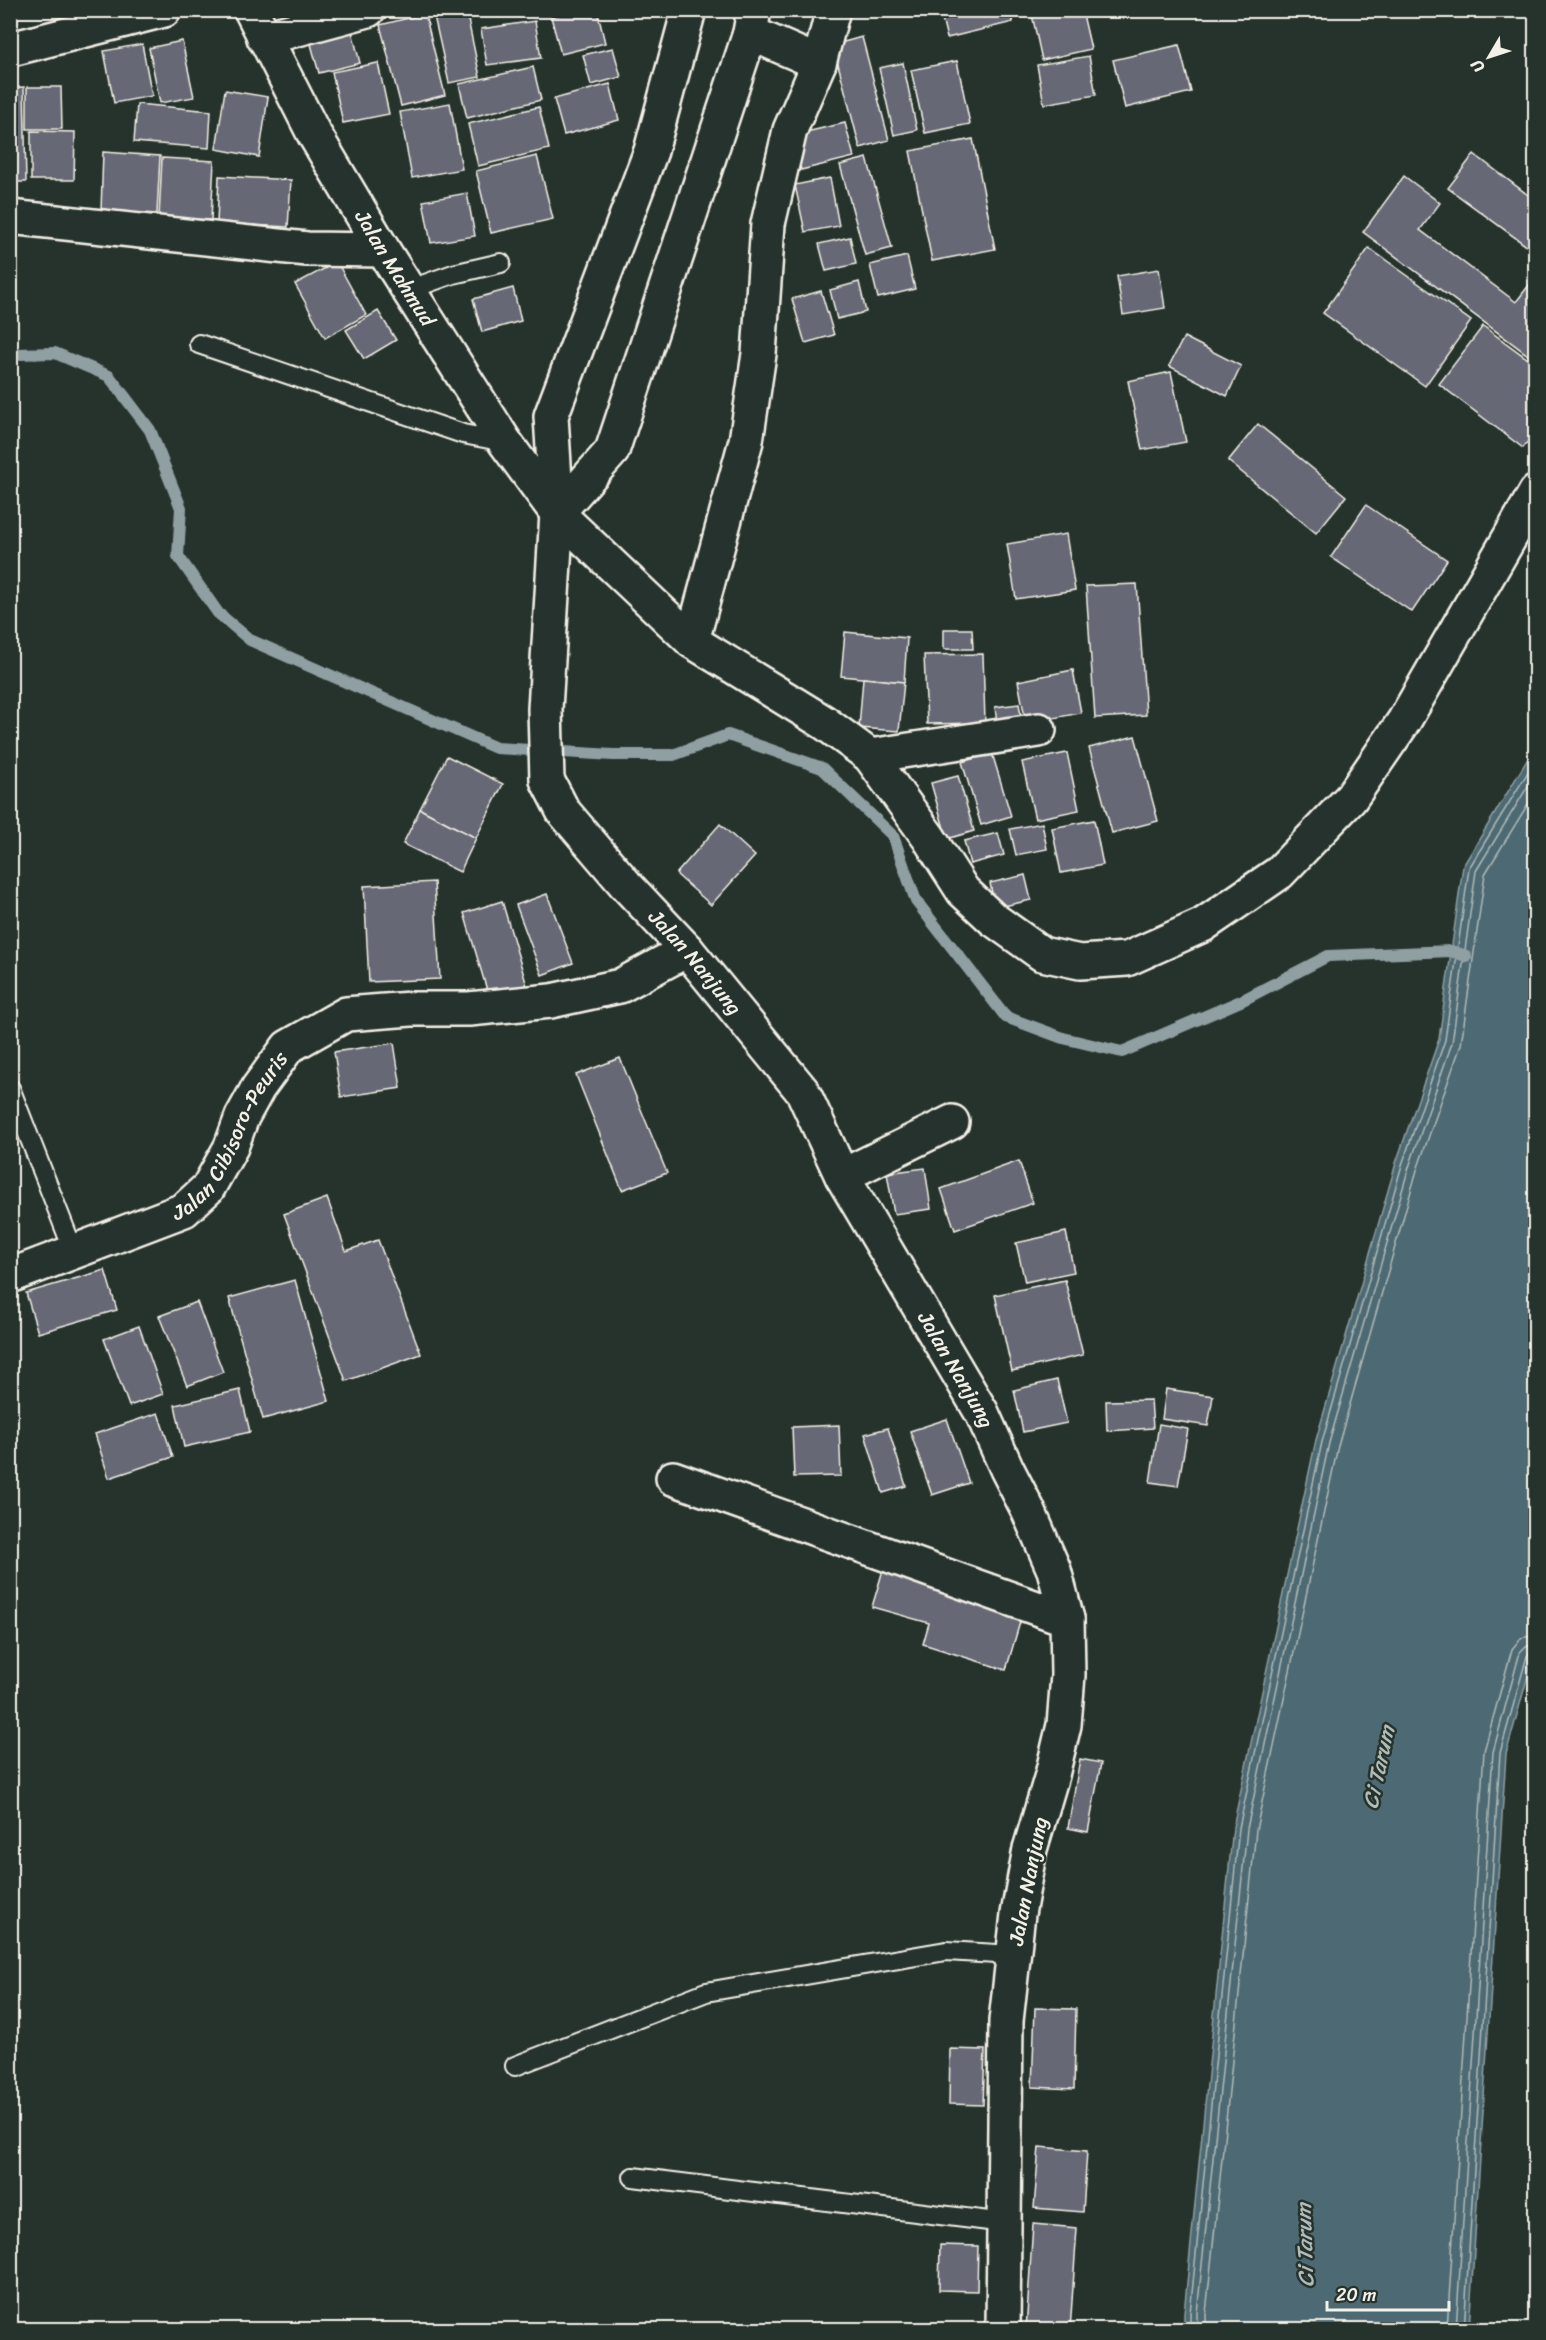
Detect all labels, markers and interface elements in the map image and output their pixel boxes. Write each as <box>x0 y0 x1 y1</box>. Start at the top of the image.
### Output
north arrow <box>1459 27 1519 87</box>
text: U <box>1462 52 1492 79</box>
street label: Jalan Mahmud <box>344 202 447 336</box>
street label: Jalan Nanjung <box>638 900 752 1024</box>
street label: Jalan Cibisoro-Peuris <box>166 1043 298 1232</box>
street label: Jalan Nanjung <box>906 1303 1005 1434</box>
water label: Ci Tarum <box>1351 1720 1407 1812</box>
street label: Jalan Nanjung <box>997 1813 1059 1950</box>
water label: Ci Tarum <box>1283 2200 1325 2288</box>
scale bar <box>1327 2274 1448 2312</box>
text: 20 m <box>1336 2279 1376 2311</box>

